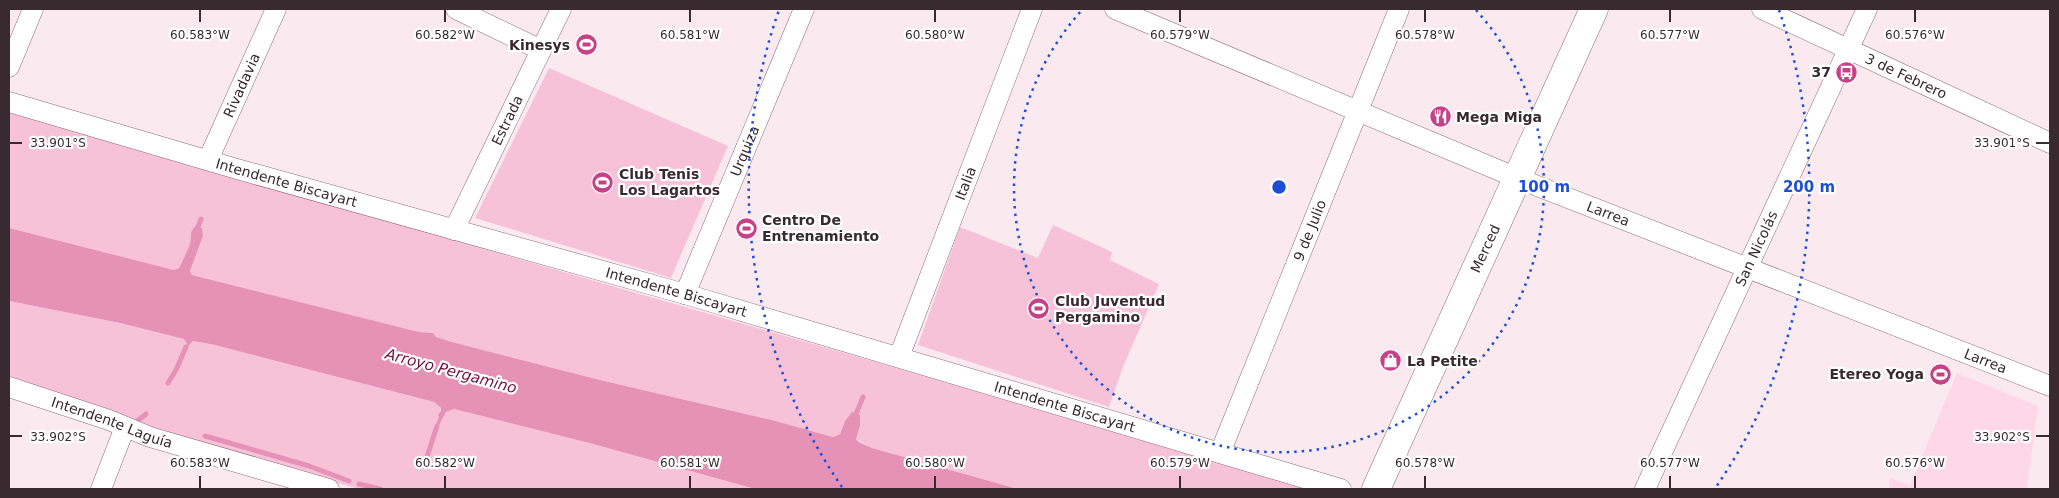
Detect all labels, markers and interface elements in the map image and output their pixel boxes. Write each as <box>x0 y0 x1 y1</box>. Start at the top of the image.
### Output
text: 60.583°W <box>170 28 230 42</box>
text: 60.582°W <box>415 28 475 42</box>
text: 60.581°W <box>660 28 720 42</box>
text: 60.580°W <box>905 28 965 42</box>
text: 60.579°W <box>1150 28 1210 42</box>
text: 60.578°W <box>1395 28 1455 42</box>
text: 60.577°W <box>1640 28 1700 42</box>
text: 60.576°W <box>1885 28 1945 42</box>
sports icon: Kinesys <box>574 33 598 57</box>
place label: Kinesys <box>509 37 570 53</box>
street label: 3 de Febrero <box>1863 50 1950 102</box>
street label: Rivadavia <box>220 51 263 120</box>
bus stop icon: 37 <box>1835 60 1859 84</box>
place label: 37 <box>1812 64 1831 80</box>
street label: Estrada <box>488 93 526 148</box>
restaurant icon: Mega Miga <box>1428 105 1452 129</box>
place label: Mega Miga <box>1456 109 1542 125</box>
street label: Urquiza <box>727 123 762 179</box>
text: 33.901°S <box>30 136 86 150</box>
text: 33.901°S <box>1974 136 2030 150</box>
street label: Intendente Biscayart <box>214 155 360 210</box>
street label: Italia <box>952 164 979 202</box>
place label: Club Tenis Los Lagartos <box>619 166 720 198</box>
sports icon: Club Tenis Los Lagartos <box>591 170 615 194</box>
centre of rings <box>1270 178 1288 196</box>
text: 100 m <box>1518 178 1570 196</box>
text: 200 m <box>1783 178 1835 196</box>
street label: 9 de Julio <box>1290 197 1329 263</box>
street label: Larrea <box>1585 198 1632 229</box>
street label: San Nicolás <box>1732 208 1781 289</box>
place label: Centro De Entrenamiento <box>762 212 880 244</box>
sports icon: Centro De Entrenamiento <box>734 216 758 240</box>
street label: Merced <box>1467 222 1503 275</box>
street label: Intendente Biscayart <box>604 264 749 320</box>
place label: Club Juventud Pergamino <box>1055 293 1165 325</box>
sports icon: Club Juventud Pergamino <box>1027 297 1051 321</box>
water label: Arroyo Pergamino <box>382 345 519 397</box>
street label: Larrea <box>1962 345 2009 376</box>
shop icon: La Petite <box>1379 349 1403 373</box>
place label: La Petite <box>1407 353 1478 369</box>
sports icon: Etereo Yoga <box>1928 362 1952 386</box>
place label: Etereo Yoga <box>1829 366 1924 382</box>
street label: Intendente Biscayart <box>992 378 1138 436</box>
street label: Intendente Laguía <box>49 394 174 451</box>
text: 33.902°S <box>30 430 86 444</box>
text: 33.902°S <box>1974 430 2030 444</box>
text: 60.583°W <box>170 456 230 470</box>
text: 60.582°W <box>415 456 475 470</box>
text: 60.581°W <box>660 456 720 470</box>
text: 60.580°W <box>905 456 965 470</box>
text: 60.579°W <box>1150 456 1210 470</box>
text: 60.578°W <box>1395 456 1455 470</box>
text: 60.577°W <box>1640 456 1700 470</box>
text: 60.576°W <box>1885 456 1945 470</box>

